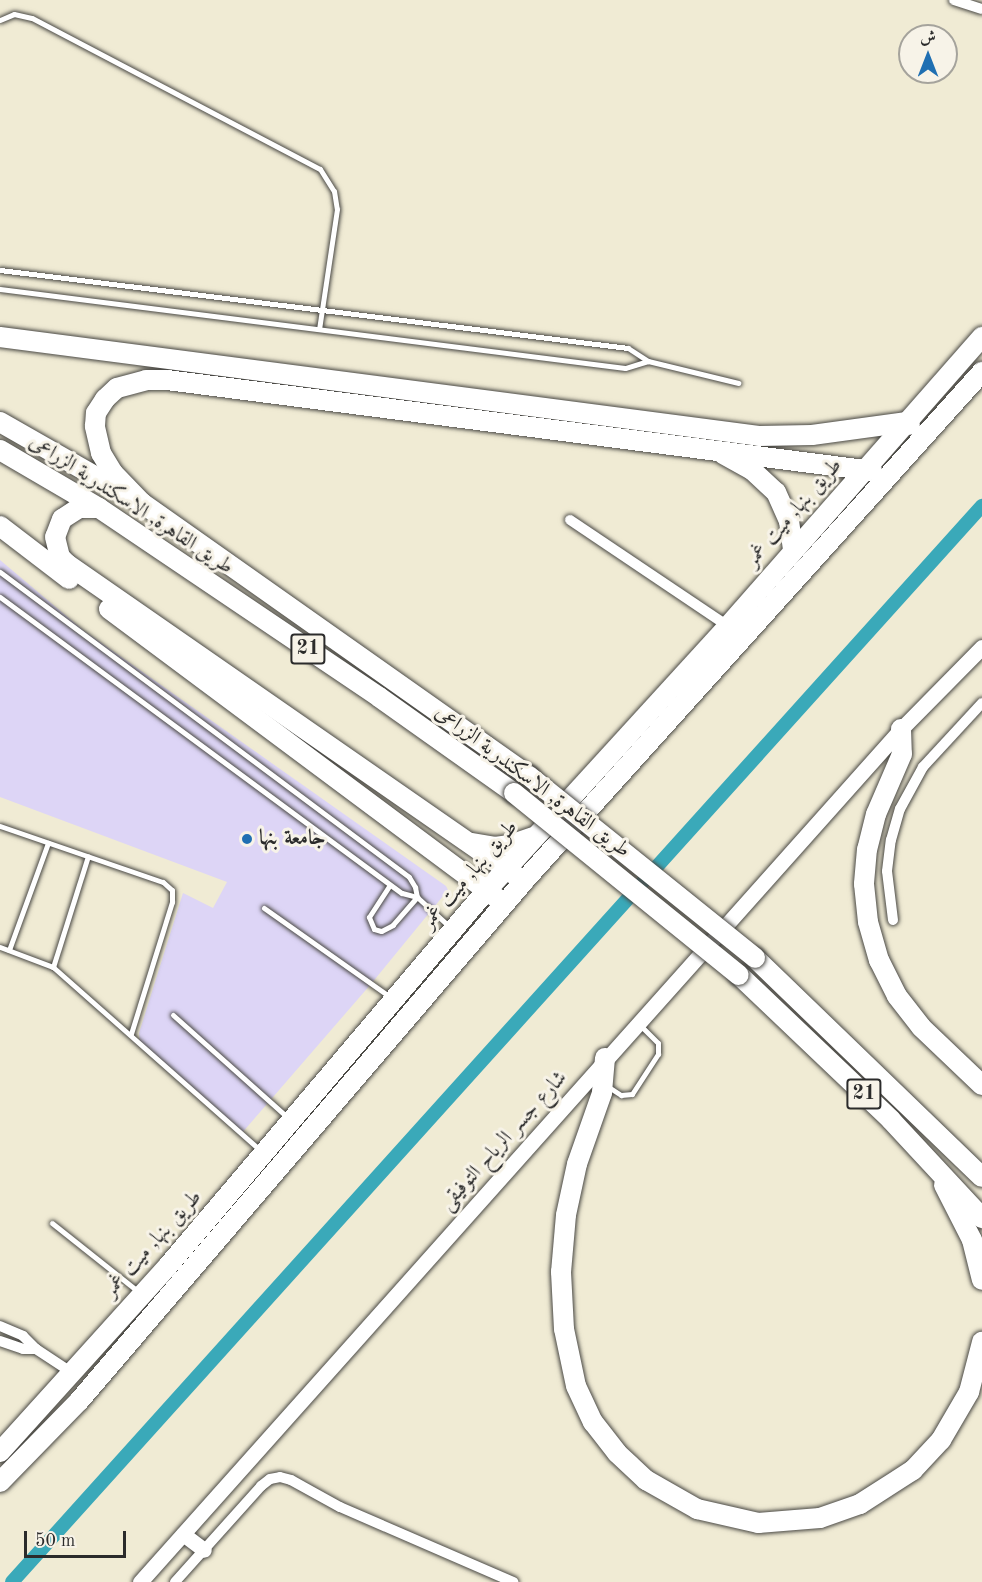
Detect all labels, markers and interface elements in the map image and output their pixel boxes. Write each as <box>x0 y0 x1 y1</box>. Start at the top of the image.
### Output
north arrow <box>898 24 958 84</box>
text: ش <box>920 30 936 46</box>
street label: طريق القاهرة, الاسكندرية الزراعى <box>24 430 238 580</box>
street label: طريق بنها, ميت غمر <box>740 454 848 572</box>
road number: 21 <box>290 632 326 666</box>
street label: طريق القاهرة, الاسكندرية الزراعى <box>429 700 635 864</box>
street label: طريق بنها, ميت غمر <box>416 816 524 934</box>
place label: جامعة بنها <box>259 826 326 852</box>
marker: جامعة بنها <box>240 832 254 846</box>
street label: شارع جسر الرياح التوفيقى <box>435 1066 573 1216</box>
road number: 21 <box>846 1077 882 1111</box>
street label: طريق بنها, ميت غمر <box>98 1185 208 1303</box>
scale bar <box>27 1519 129 1557</box>
text: 50 m <box>35 1532 75 1550</box>

